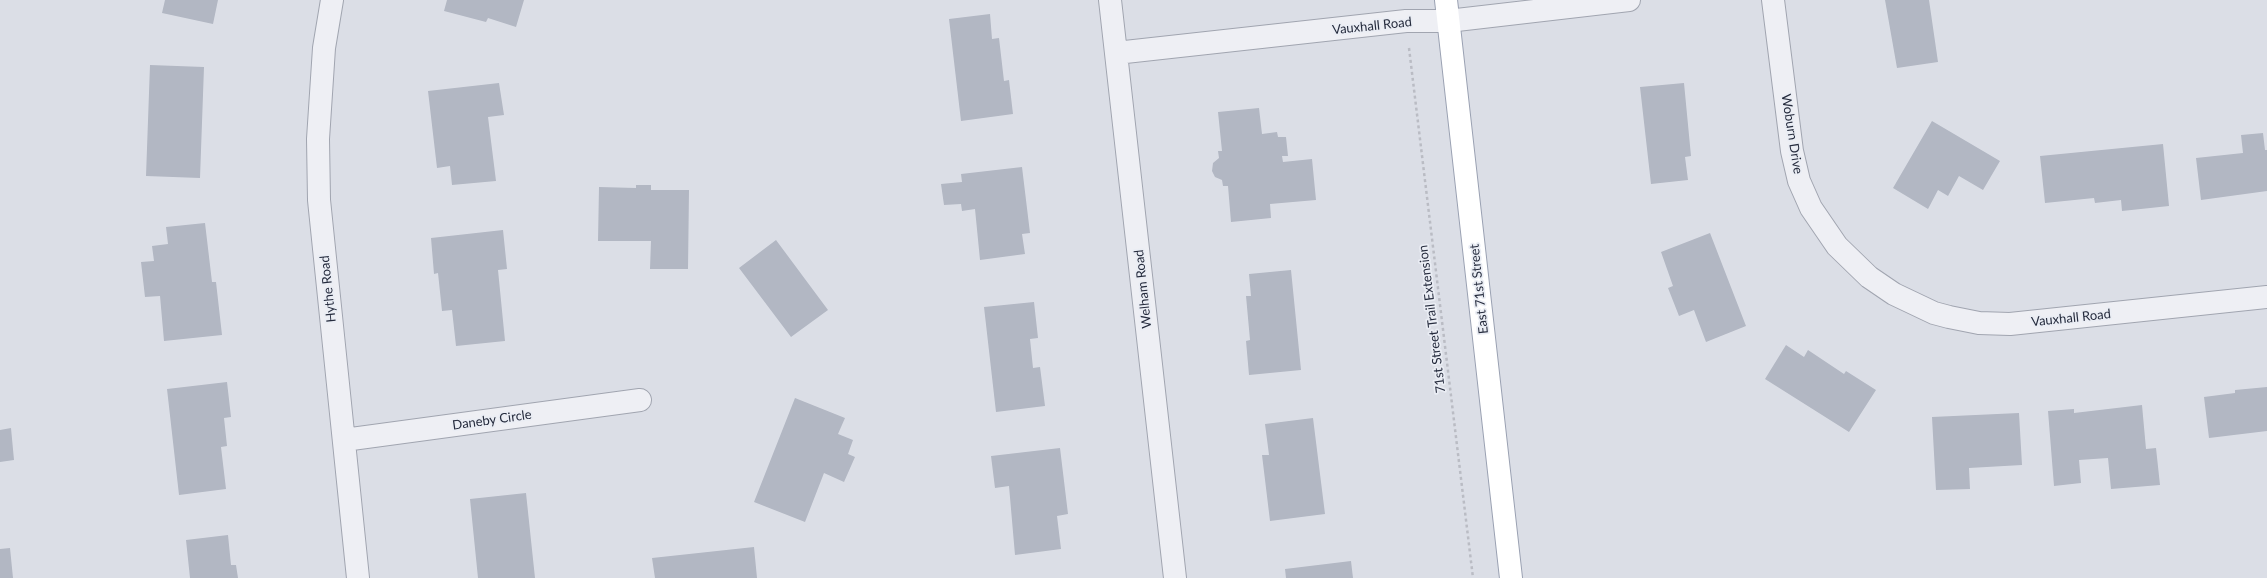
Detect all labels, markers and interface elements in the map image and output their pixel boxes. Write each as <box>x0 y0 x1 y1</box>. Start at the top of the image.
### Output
street label: Vauxhall Road <box>1331 14 1413 38</box>
street label: Woburn Drive <box>1778 93 1806 175</box>
street label: East 71st Street <box>1467 243 1491 335</box>
street label: 71st Street Trail Extension <box>1415 244 1449 394</box>
street label: Welham Road <box>1131 249 1155 329</box>
street label: Hythe Road <box>317 255 339 323</box>
street label: Vauxhall Road <box>2030 306 2112 330</box>
street label: Daneby Circle <box>451 407 533 433</box>

